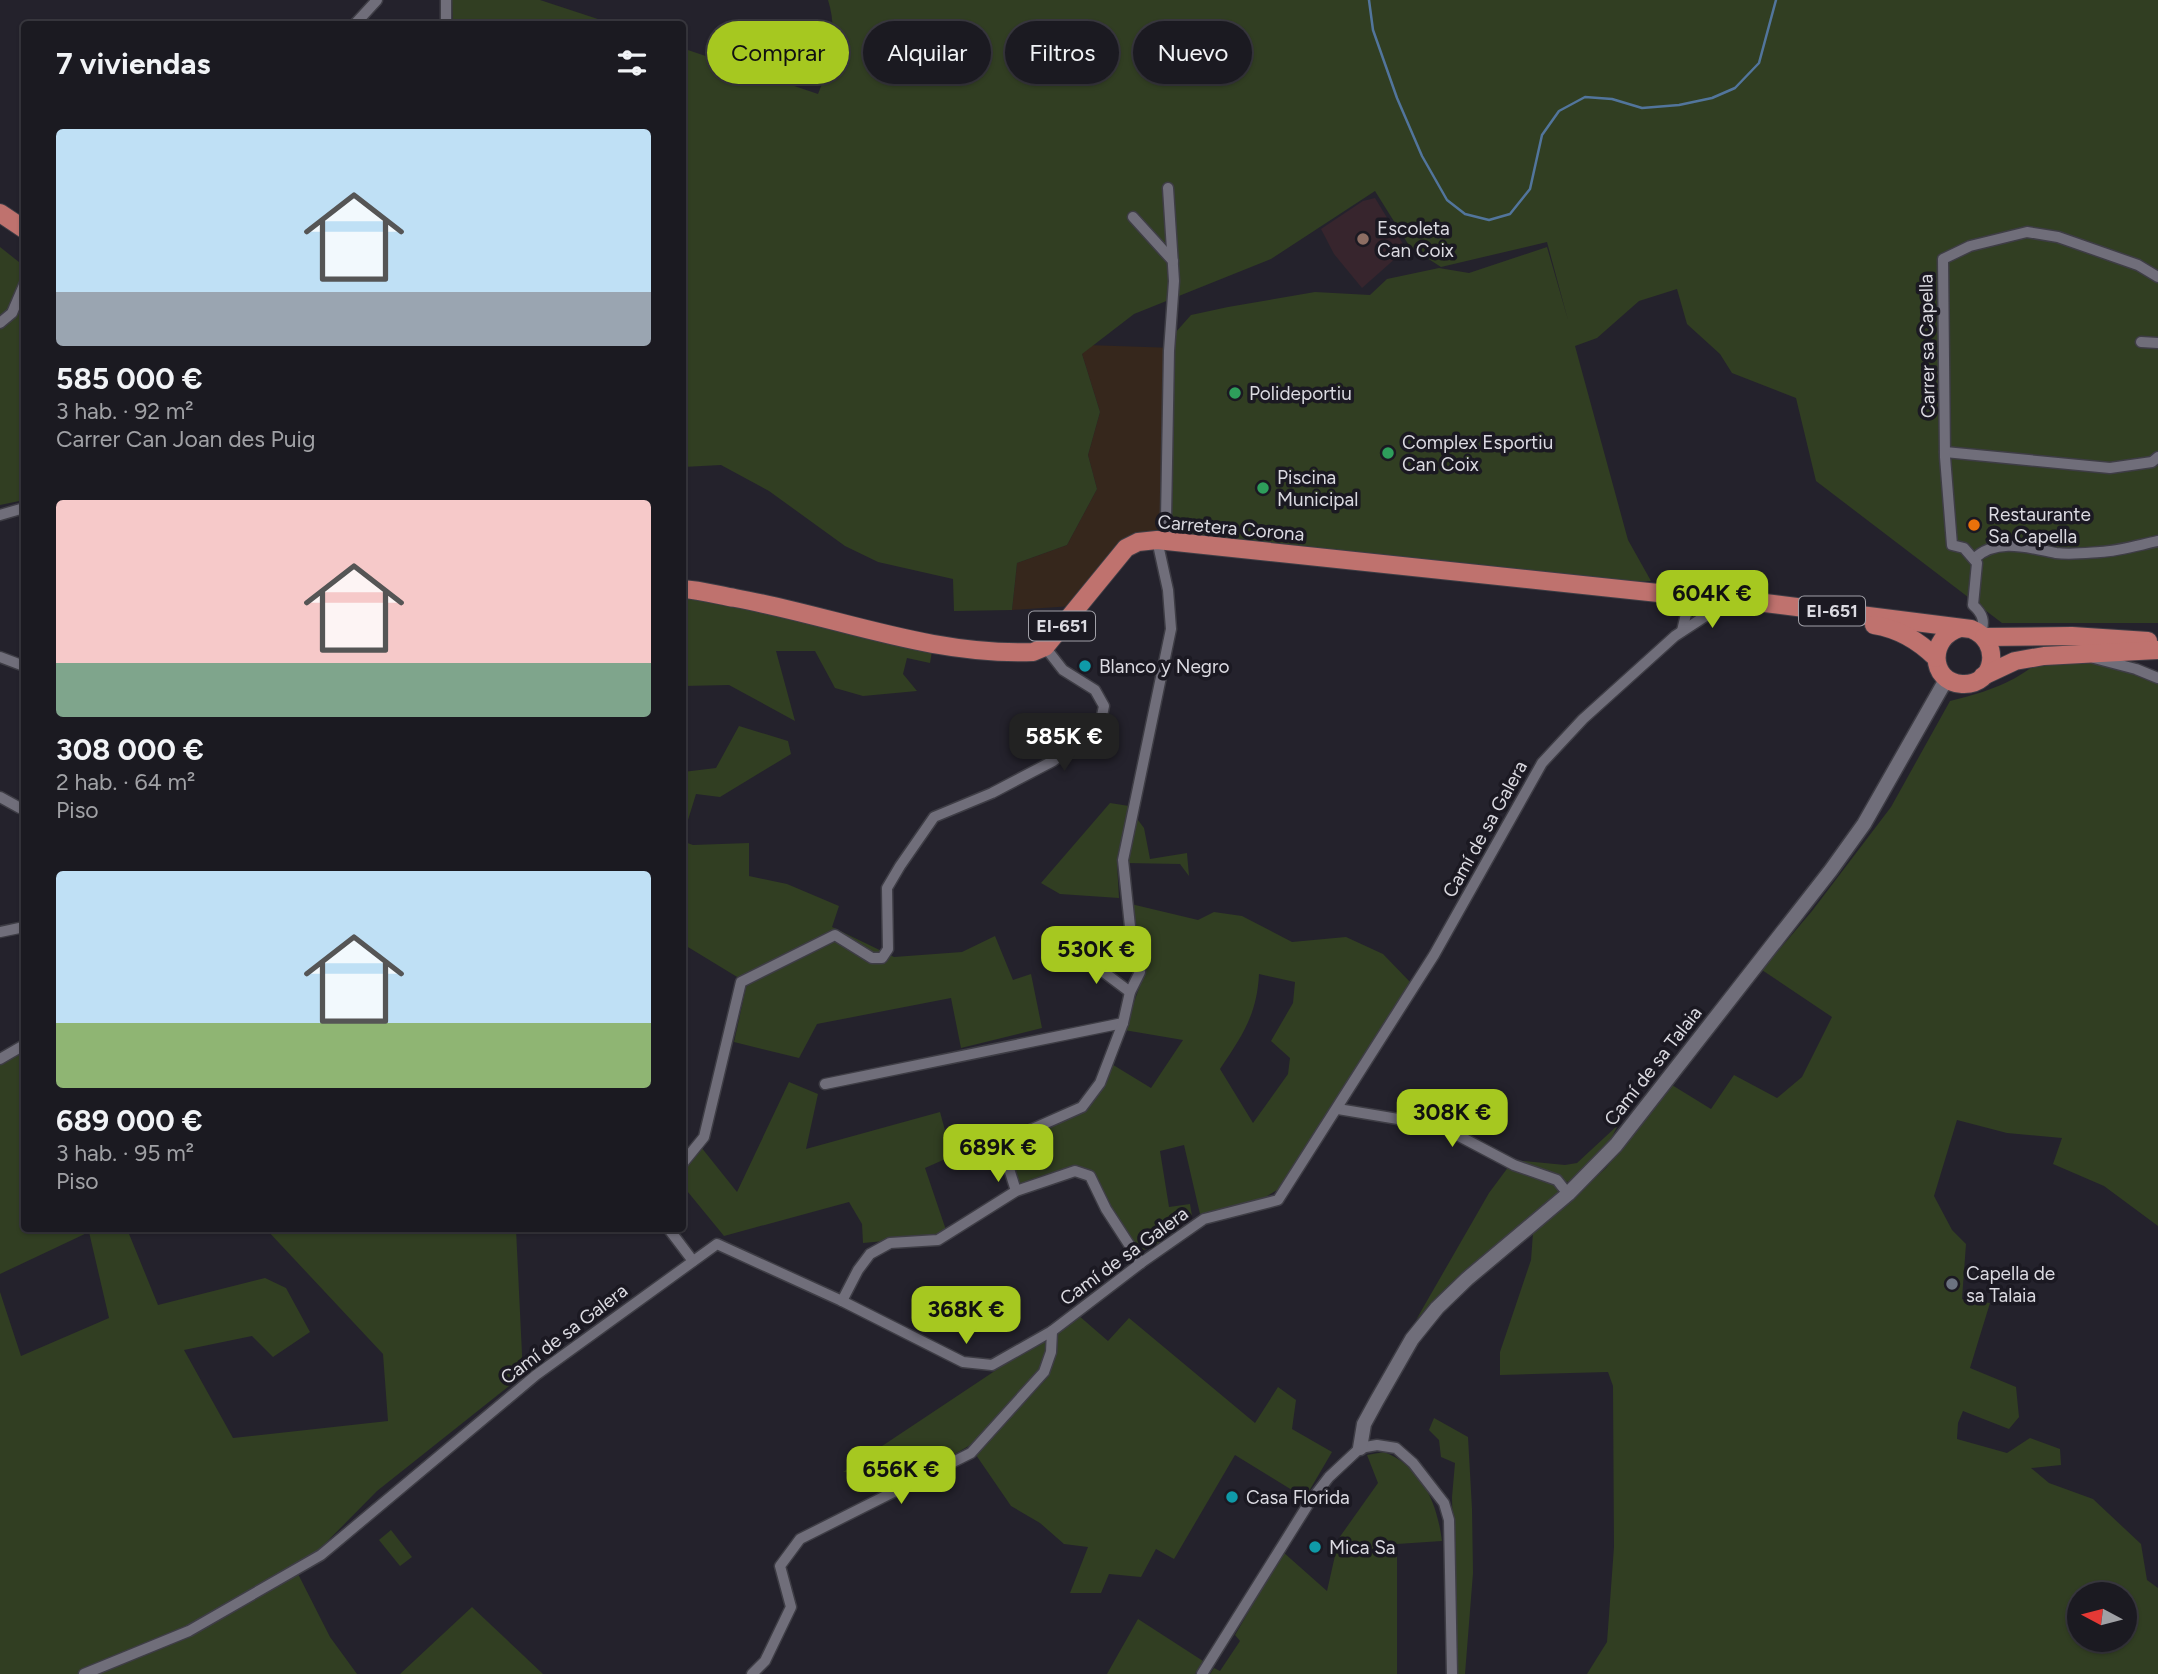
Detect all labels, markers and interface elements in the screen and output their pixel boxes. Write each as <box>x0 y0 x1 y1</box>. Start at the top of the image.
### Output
chip: Comprar <box>707 21 849 84</box>
chip: Alquilar <box>863 21 991 84</box>
chip: Filtros <box>1005 21 1119 84</box>
chip: Nuevo <box>1133 21 1252 84</box>
icon: filters <box>613 44 651 82</box>
text: 7 viviendas <box>56 45 210 82</box>
icon: home <box>291 174 417 300</box>
place label: Escoleta Can Coix <box>1377 217 1454 262</box>
marker: Escoleta Can Coix <box>1355 231 1371 247</box>
street label: Carrer sa Capella <box>1914 274 1940 418</box>
text: 585 000 € <box>56 360 203 397</box>
place label: Polideportiu <box>1249 382 1352 405</box>
marker: Polideportiu <box>1227 385 1243 401</box>
text: 3 hab. · 92 m² <box>56 397 194 425</box>
text: Carrer Can Joan des Puig <box>56 425 315 453</box>
place label: Complex Esportiu Can Coix <box>1402 431 1553 476</box>
marker: Complex Esportiu Can Coix <box>1380 445 1396 461</box>
place label: Piscina Municipal <box>1277 466 1358 511</box>
marker: Piscina Municipal <box>1255 480 1271 496</box>
place label: Restaurante Sa Capella <box>1988 503 2091 548</box>
street label: Carretera Corona <box>1157 510 1305 546</box>
marker: Restaurante Sa Capella <box>1966 517 1982 533</box>
icon: home <box>291 545 417 671</box>
pin: 604K € <box>1655 570 1769 630</box>
text: 604K € <box>1672 579 1752 607</box>
road number: EI-651 <box>1799 596 1865 626</box>
road number: EI-651 <box>1029 612 1095 640</box>
place label: Blanco y Negro <box>1099 655 1229 678</box>
marker: Blanco y Negro <box>1077 658 1093 674</box>
pin: 585K € <box>1007 714 1121 773</box>
text: 585K € <box>1025 722 1103 750</box>
text: 308 000 € <box>56 731 204 768</box>
street label: Camí de sa Galera <box>1438 757 1532 901</box>
text: 2 hab. · 64 m² <box>56 768 195 796</box>
text: Piso <box>56 796 99 824</box>
icon: home <box>291 916 417 1042</box>
pin: 530K € <box>1039 926 1153 986</box>
text: 530K € <box>1057 935 1135 963</box>
street label: Camí de sa Talaia <box>1599 1002 1707 1130</box>
pin: 308K € <box>1395 1090 1509 1149</box>
text: 308K € <box>1413 1098 1491 1126</box>
text: 689 000 € <box>56 1102 203 1139</box>
pin: 689K € <box>941 1124 1055 1184</box>
text: 689K € <box>959 1133 1037 1161</box>
text: 3 hab. · 95 m² <box>56 1139 194 1167</box>
text: Piso <box>56 1167 99 1195</box>
street label: Camí de sa Galera <box>1055 1202 1193 1310</box>
place label: Capella de sa Talaia <box>1966 1262 2055 1307</box>
marker: Capella de sa Talaia <box>1944 1276 1960 1292</box>
street label: Camí de sa Galera <box>496 1279 632 1389</box>
pin: 368K € <box>909 1286 1023 1346</box>
text: 368K € <box>928 1295 1004 1323</box>
pin: 656K € <box>844 1446 958 1506</box>
text: 656K € <box>863 1455 939 1483</box>
place label: Casa Florida <box>1246 1486 1350 1509</box>
marker: Casa Florida <box>1224 1489 1240 1505</box>
place label: Mica Sa <box>1329 1536 1396 1559</box>
marker: Mica Sa <box>1307 1539 1323 1555</box>
north arrow <box>2067 1582 2137 1652</box>
map controls <box>2067 1582 2137 1652</box>

